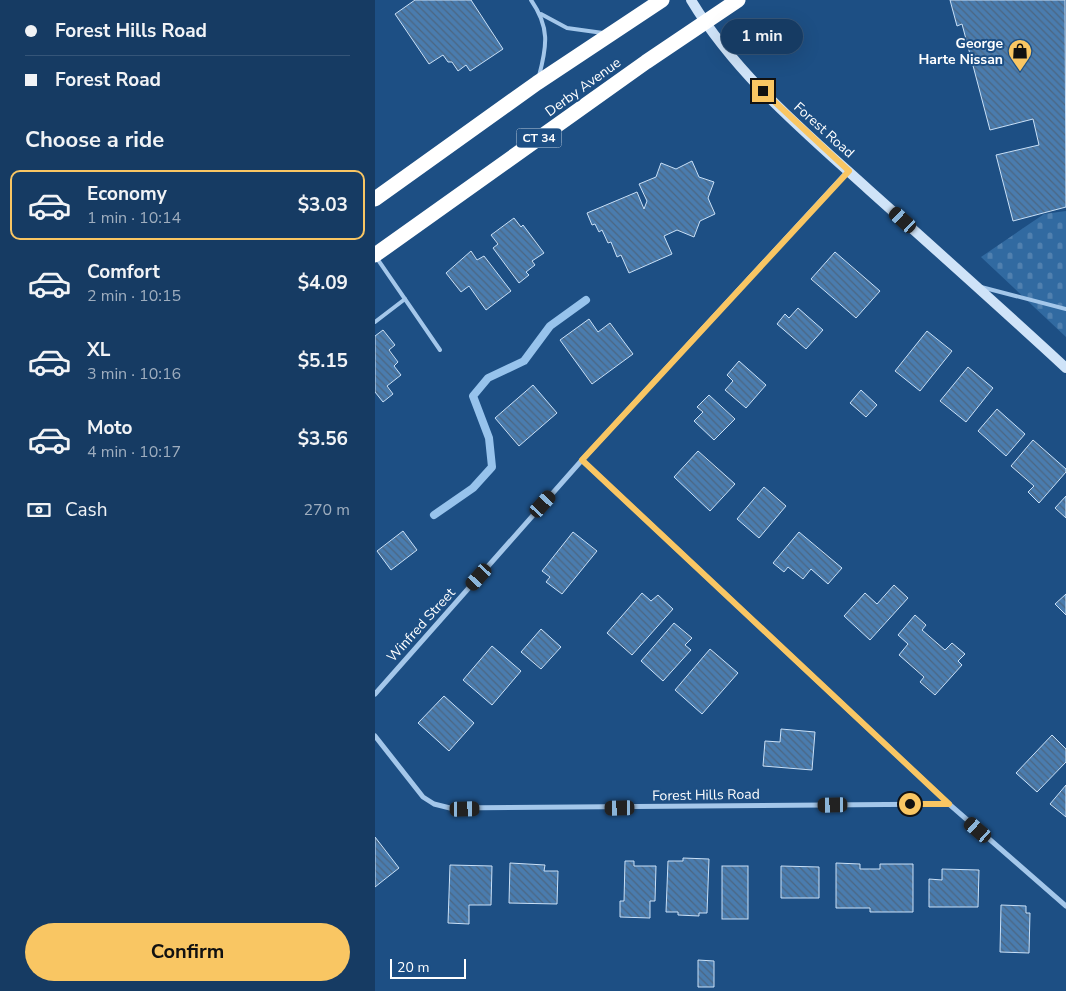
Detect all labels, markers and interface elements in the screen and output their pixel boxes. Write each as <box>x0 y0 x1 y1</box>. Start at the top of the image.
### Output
text: Forest Hills Road <box>55 18 207 44</box>
callout: 1 min <box>722 18 804 54</box>
text: 1 min <box>741 25 783 47</box>
place label: George Harte Nissan <box>918 34 1003 69</box>
shop icon: George Harte Nissan <box>1007 38 1033 72</box>
street label: Derby Avenue <box>541 53 625 121</box>
text: Forest Road <box>55 67 161 93</box>
route end <box>752 80 774 102</box>
street label: Forest Road <box>790 98 858 162</box>
text: Choose a ride <box>25 125 164 155</box>
road number: CT 34 <box>517 128 561 148</box>
text: Economy <box>87 181 167 207</box>
icon: car <box>27 183 72 228</box>
text: $3.03 <box>298 192 348 218</box>
car <box>886 204 919 236</box>
text: 1 min · 10:14 <box>87 207 181 229</box>
text: Comfort <box>87 259 160 285</box>
icon: car <box>27 261 72 306</box>
text: $4.09 <box>298 270 348 296</box>
text: 2 min · 10:15 <box>87 285 181 307</box>
text: XL <box>87 337 110 363</box>
icon: car <box>27 339 72 384</box>
text: $5.15 <box>298 348 348 374</box>
text: 3 min · 10:16 <box>87 363 181 385</box>
text: Moto <box>87 415 133 441</box>
icon: car <box>27 417 72 462</box>
text: $3.56 <box>298 426 348 452</box>
text: 4 min · 10:17 <box>87 441 181 463</box>
car <box>527 488 558 520</box>
icon: cash <box>25 496 53 524</box>
text: Cash <box>65 497 107 523</box>
text: 270 m <box>303 499 350 521</box>
car <box>463 561 494 593</box>
street label: Winfred Street <box>383 584 459 666</box>
street label: Forest Hills Road <box>652 785 760 805</box>
route start <box>899 793 921 815</box>
car <box>817 797 848 813</box>
car <box>604 800 635 816</box>
car <box>449 801 480 817</box>
car <box>961 814 994 846</box>
button: Confirm <box>25 923 350 981</box>
scale bar <box>390 956 466 979</box>
text: 20 m <box>397 958 429 977</box>

